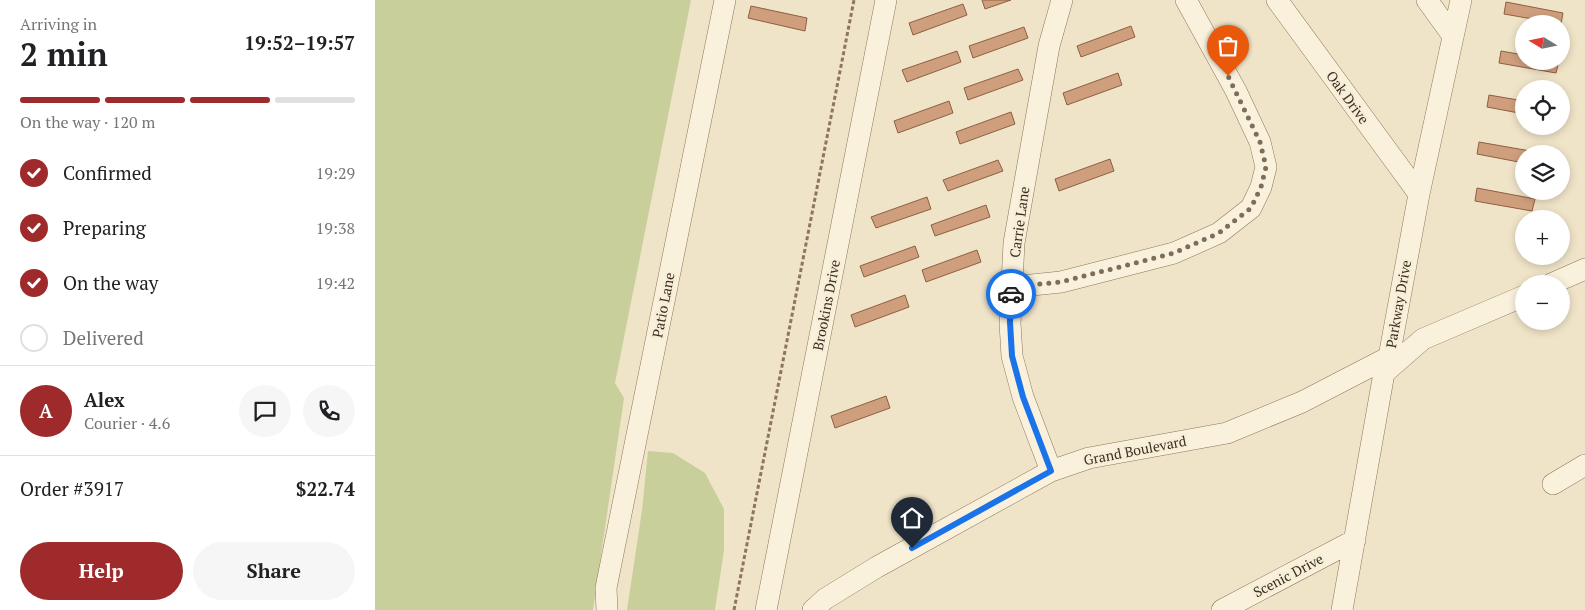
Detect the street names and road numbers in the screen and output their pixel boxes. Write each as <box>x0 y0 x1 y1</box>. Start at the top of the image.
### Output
street label: Oak Drive <box>1322 67 1374 127</box>
street label: Carrie Lane <box>1005 185 1033 259</box>
street label: Brookins Drive <box>808 258 844 352</box>
street label: Parkway Drive <box>1381 258 1415 350</box>
street label: Patio Lane <box>647 271 679 339</box>
street label: Grand Boulevard <box>1082 431 1188 469</box>
street label: Scenic Drive <box>1250 549 1326 601</box>

